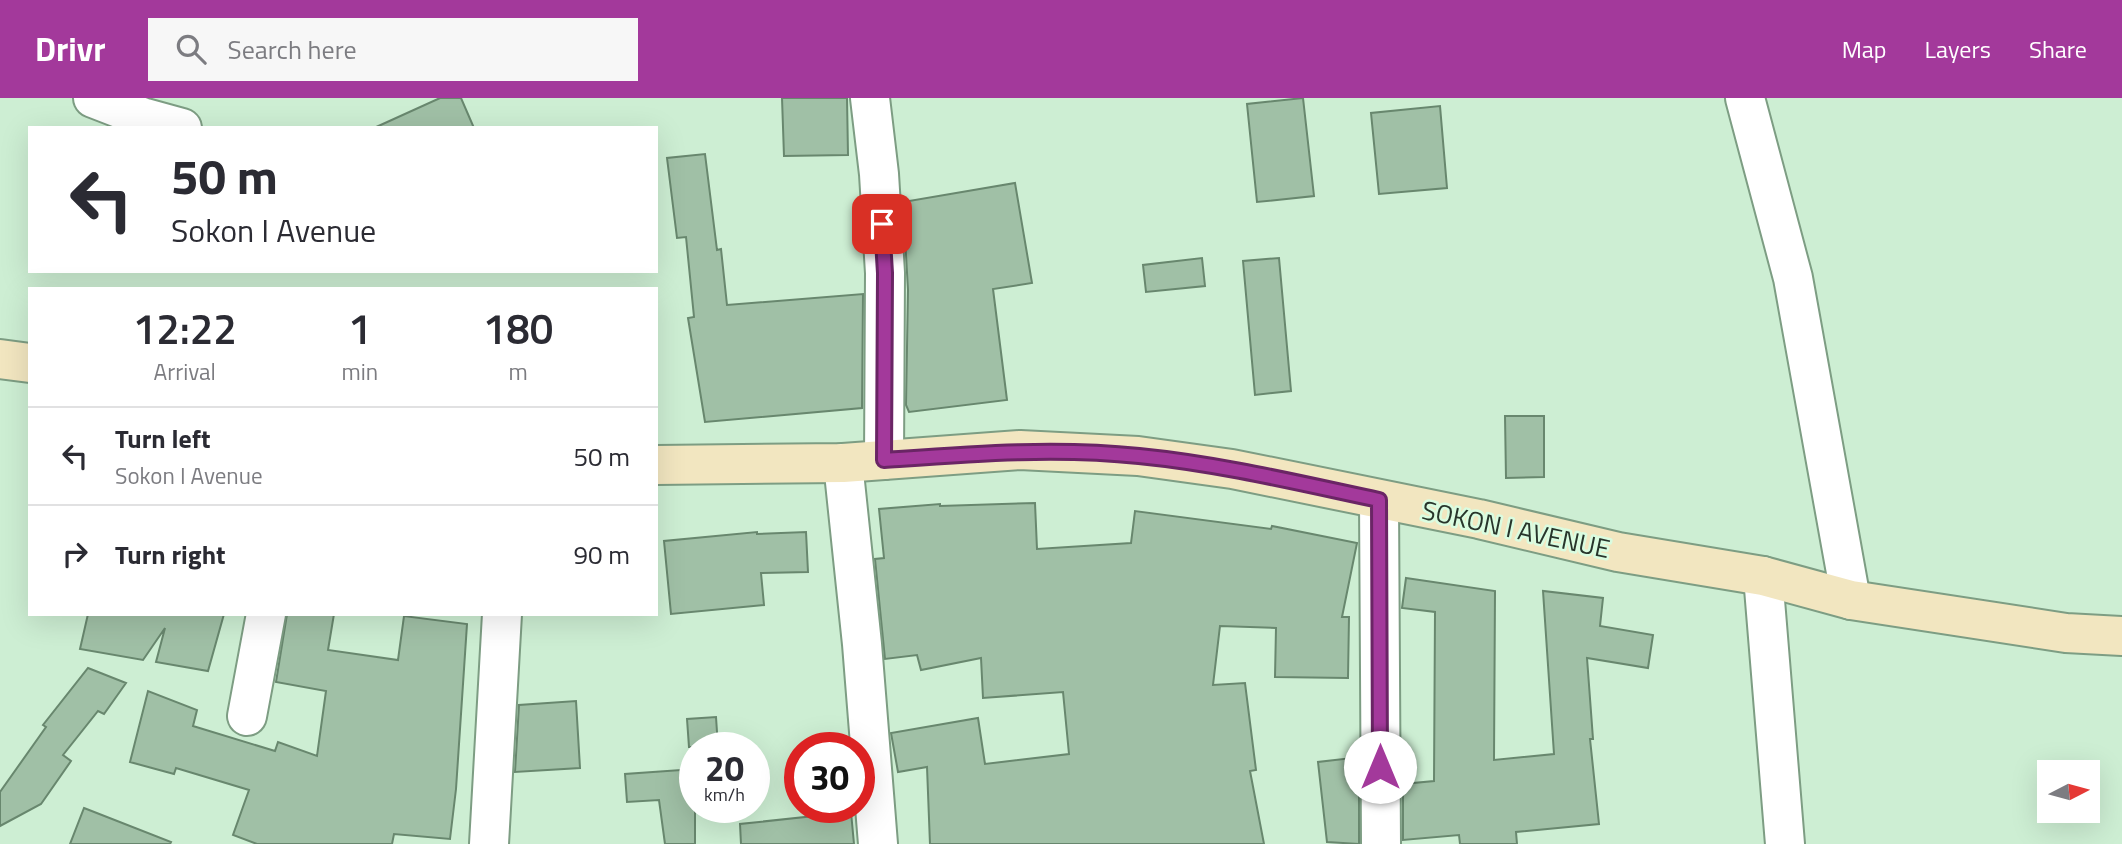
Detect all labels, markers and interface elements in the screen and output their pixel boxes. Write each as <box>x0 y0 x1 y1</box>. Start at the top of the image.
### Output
search box <box>148 18 638 81</box>
text: Drivr <box>35 24 106 74</box>
icon: search <box>172 30 210 68</box>
text: Search here <box>228 30 357 69</box>
text: Map <box>1842 31 1887 67</box>
text: Layers <box>1925 31 1991 67</box>
text: Share <box>2029 31 2087 67</box>
text: 50 m <box>171 138 278 213</box>
icon: left <box>56 154 147 245</box>
pin <box>852 194 912 254</box>
icon: arrive <box>863 205 901 243</box>
text: Sokon I Avenue <box>171 206 376 254</box>
text: 12:22 <box>133 296 237 360</box>
text: 1 <box>348 296 372 360</box>
text: 180 <box>483 296 553 360</box>
text: Arrival <box>154 354 216 389</box>
text: min <box>341 354 378 389</box>
text: m <box>508 354 528 389</box>
text: Turn left <box>115 419 210 458</box>
icon: left <box>56 437 94 475</box>
text: 50 m <box>573 437 630 476</box>
text: Sokon I Avenue <box>115 458 263 493</box>
street label: SOKON I AVENUE <box>1418 490 1614 568</box>
icon: right <box>56 535 94 573</box>
text: Turn right <box>115 535 226 574</box>
text: 90 m <box>573 535 630 574</box>
position arrow <box>1343 730 1417 804</box>
speed limit sign: 30 <box>784 732 875 823</box>
text: 20 <box>705 741 744 795</box>
north arrow <box>2037 760 2100 822</box>
map controls <box>2037 760 2100 823</box>
text: km/h <box>704 781 745 808</box>

